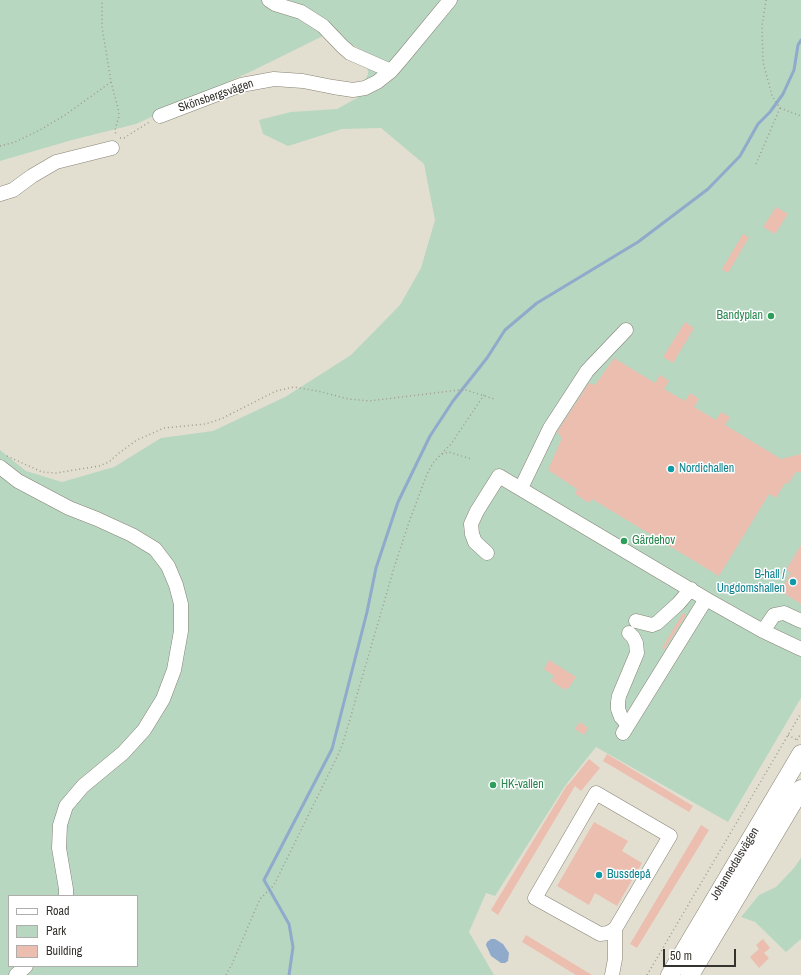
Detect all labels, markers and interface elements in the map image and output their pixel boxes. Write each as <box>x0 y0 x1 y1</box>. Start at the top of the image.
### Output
street label: Skönsbergsvägen <box>176 76 256 116</box>
place label: Bandyplan <box>717 309 763 323</box>
marker: Bandyplan <box>766 311 776 321</box>
place label: Nordichallen <box>679 462 734 476</box>
marker: Nordichallen <box>666 464 676 474</box>
place label: Gärdehov <box>632 534 675 548</box>
marker: Gärdehov <box>619 536 629 546</box>
place label: B-hall / Ungdomshallen <box>717 568 785 596</box>
marker: B-hall / Ungdomshallen <box>788 577 798 587</box>
place label: HK-vallen <box>501 778 544 792</box>
marker: HK-vallen <box>488 780 498 790</box>
street label: Johannedalsvägen <box>708 825 762 903</box>
place label: Bussdepå <box>607 868 651 882</box>
marker: Bussdepå <box>594 870 604 880</box>
legend <box>8 895 138 967</box>
text: Road <box>46 903 70 919</box>
text: Park <box>46 923 66 939</box>
scale bar <box>665 941 738 967</box>
text: Building <box>46 943 82 959</box>
text: 50 m <box>670 948 692 964</box>

